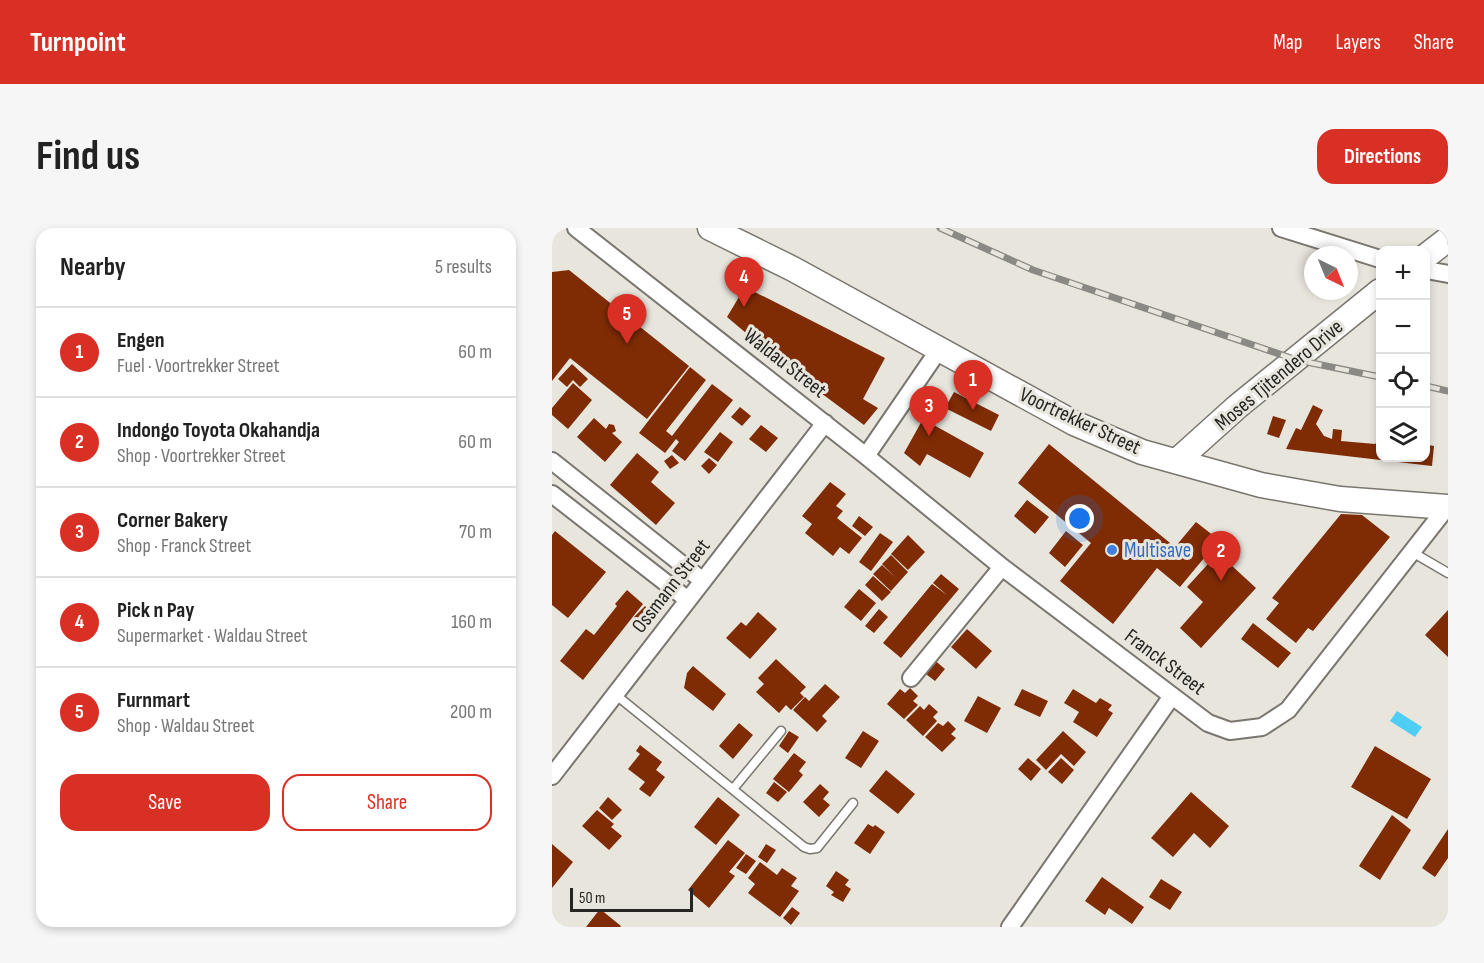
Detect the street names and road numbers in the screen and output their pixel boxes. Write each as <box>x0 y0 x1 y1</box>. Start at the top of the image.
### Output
street label: Moses Tjitendero Drive <box>1210 314 1348 436</box>
street label: Waldau Street <box>739 323 831 403</box>
street label: Voortrekker Street <box>1015 382 1145 460</box>
street label: Ossmann Street <box>627 534 715 638</box>
street label: Franck Street <box>1120 623 1210 701</box>

